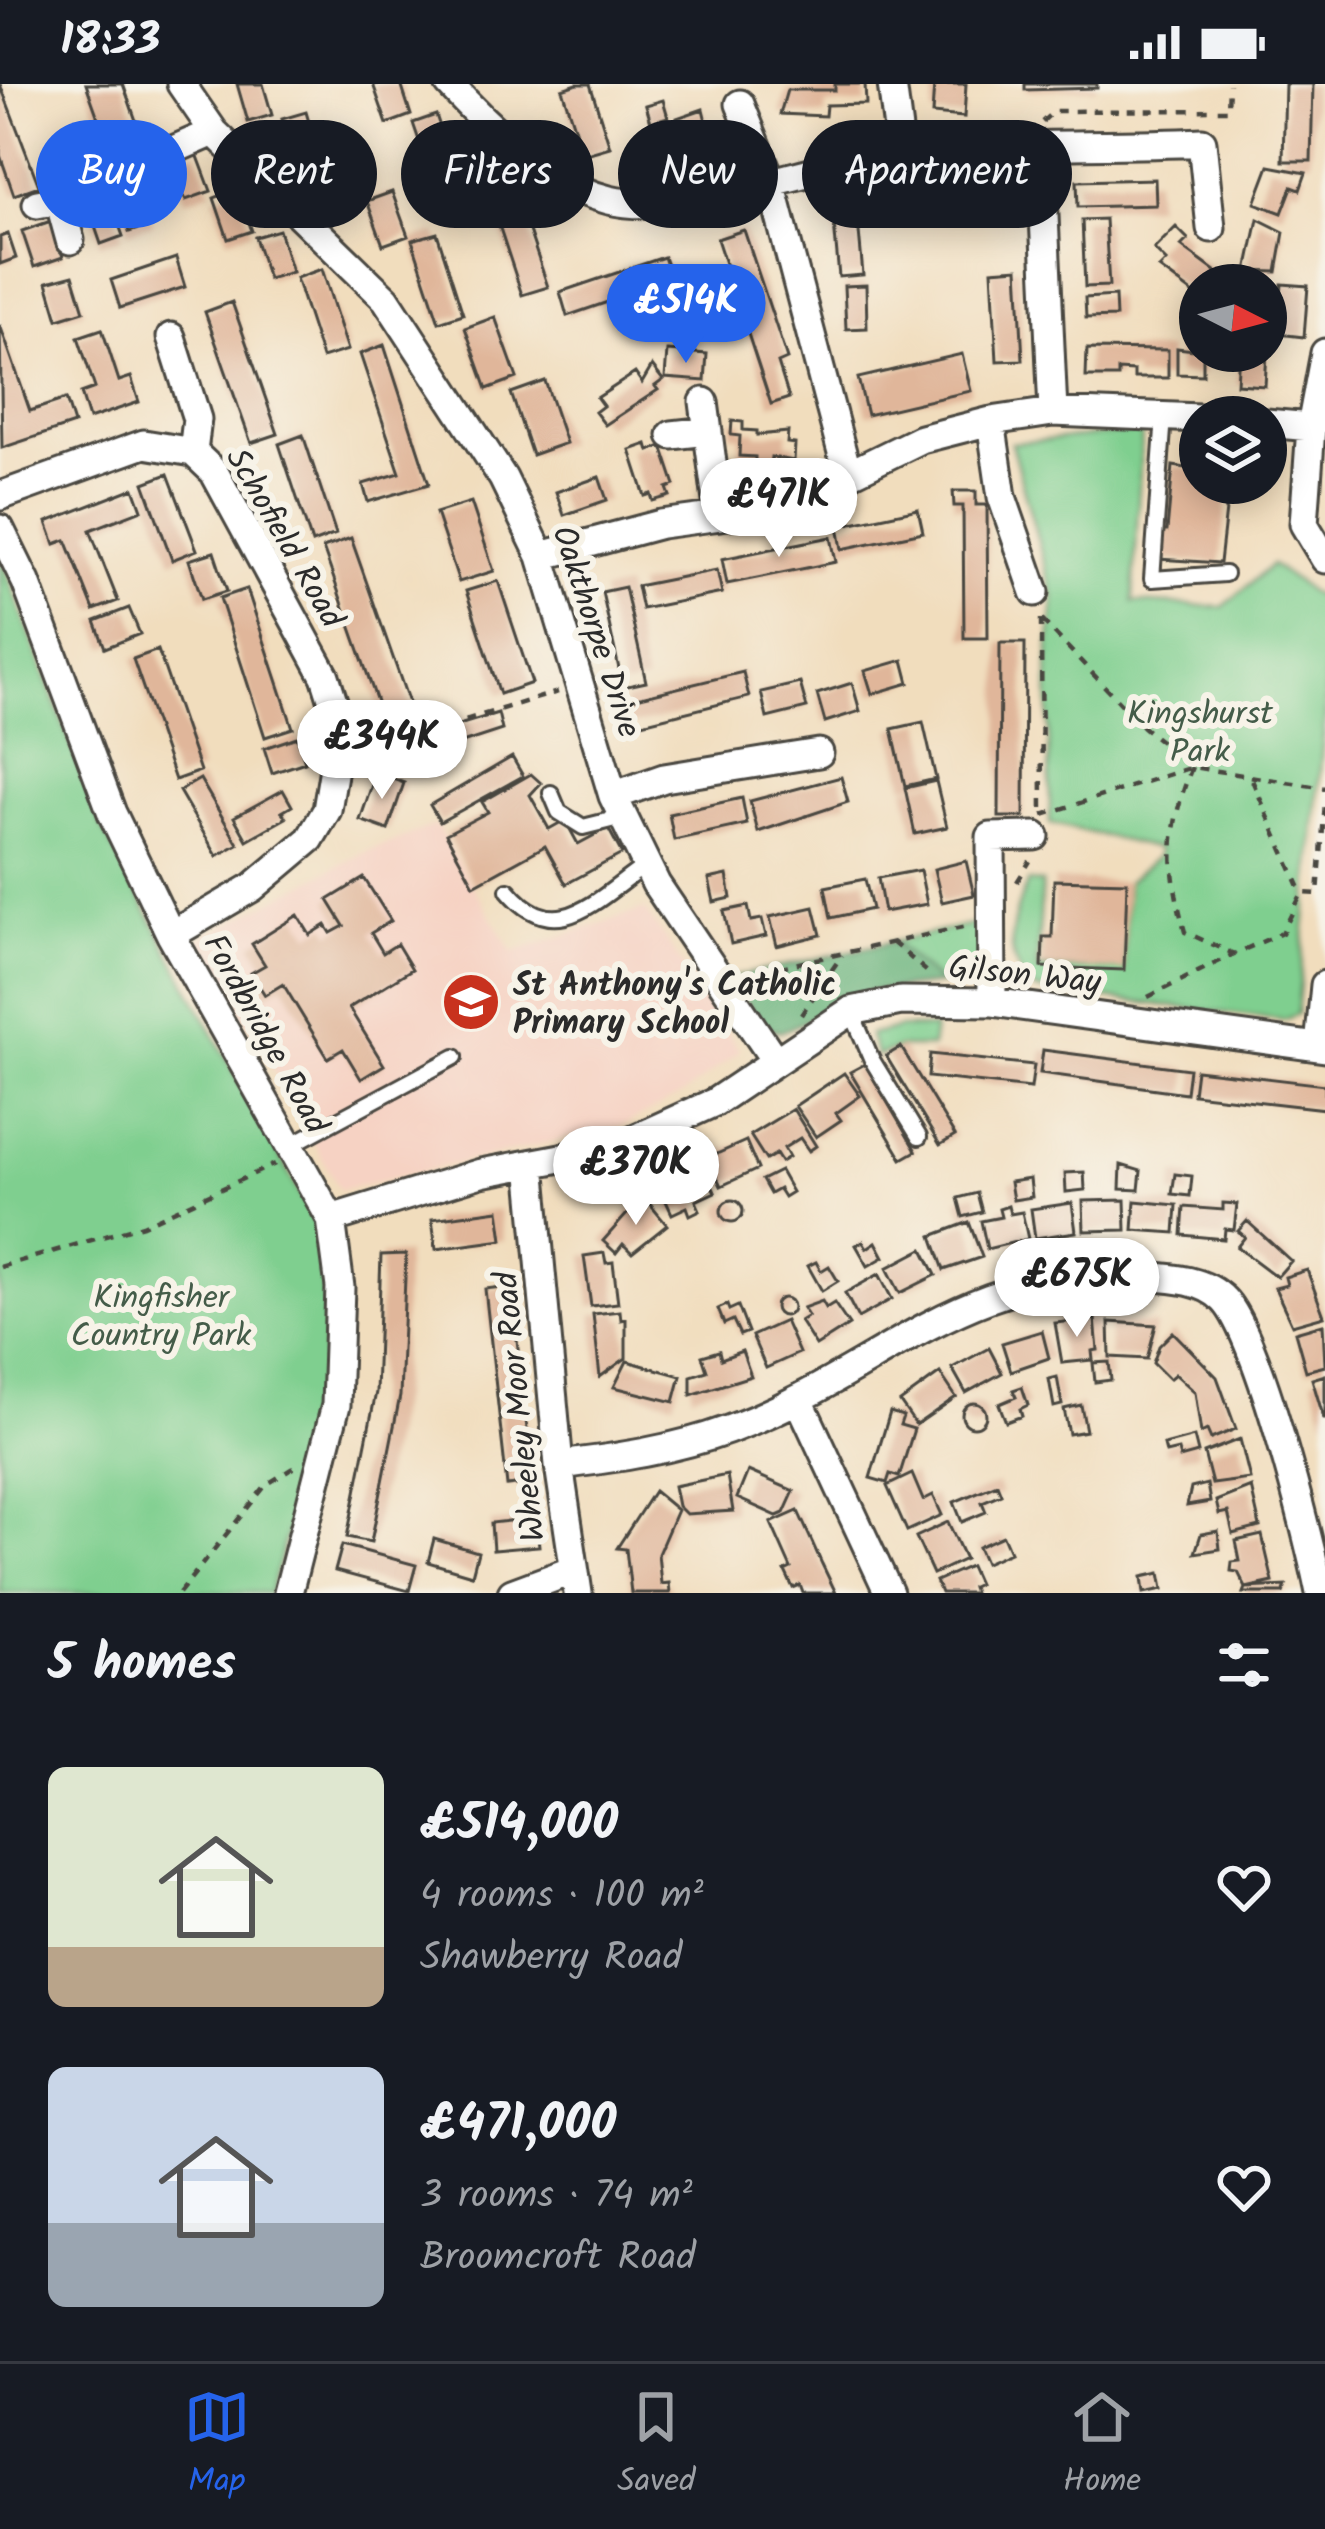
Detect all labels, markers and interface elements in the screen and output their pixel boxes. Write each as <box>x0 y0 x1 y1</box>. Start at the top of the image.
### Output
text: 18:33 <box>60 6 160 78</box>
chip: Buy <box>36 120 187 228</box>
chip: Rent <box>211 120 377 228</box>
chip: Filters <box>401 120 594 228</box>
chip: New <box>618 120 778 228</box>
chip: Apartment <box>802 120 1072 228</box>
pin: £514K <box>602 264 770 366</box>
north arrow <box>1179 264 1287 372</box>
map controls <box>1179 264 1287 504</box>
text: £514K <box>634 272 738 334</box>
button: layers <box>1179 396 1287 504</box>
street label: Schofield Road <box>210 438 357 640</box>
pin: £471K <box>695 458 863 560</box>
text: £471K <box>727 466 831 528</box>
street label: Oakthorpe Drive <box>535 519 654 745</box>
park label: Kingshurst Park <box>1127 689 1274 780</box>
pin: £344K <box>298 700 466 802</box>
text: £344K <box>324 708 440 770</box>
street label: Fordbridge Road <box>187 925 342 1146</box>
street label: Gilson Way <box>946 942 1104 1011</box>
place label: St Anthony's Catholic Primary School <box>513 960 836 1051</box>
school or university icon: St Anthony's Catholic Primary School <box>440 971 502 1033</box>
pin: £370K <box>552 1126 720 1228</box>
text: £370K <box>580 1134 692 1196</box>
pin: £675K <box>993 1238 1161 1340</box>
text: £675K <box>1021 1246 1133 1308</box>
street label: Wheeley Moor Road <box>481 1268 562 1544</box>
park label: Kingfisher Country Park <box>71 1273 252 1364</box>
text: 5 homes <box>48 1625 236 1706</box>
icon: filters <box>1211 1632 1277 1698</box>
text: £514,000 <box>420 1785 618 1866</box>
icon: home <box>144 1815 288 1959</box>
icon: heart <box>1211 1854 1277 1920</box>
text: 4 rooms · 100 m² <box>420 1866 704 1928</box>
text: Shawberry Road <box>420 1928 682 1990</box>
text: £471,000 <box>420 2085 616 2166</box>
icon: home <box>144 2115 288 2259</box>
icon: heart <box>1211 2154 1277 2220</box>
text: 3 rooms · 74 m² <box>420 2166 693 2228</box>
text: Broomcroft Road <box>420 2228 696 2290</box>
tab: Map <box>184 2384 250 2509</box>
tab: Saved <box>617 2384 696 2509</box>
tab: Home <box>1063 2384 1141 2509</box>

